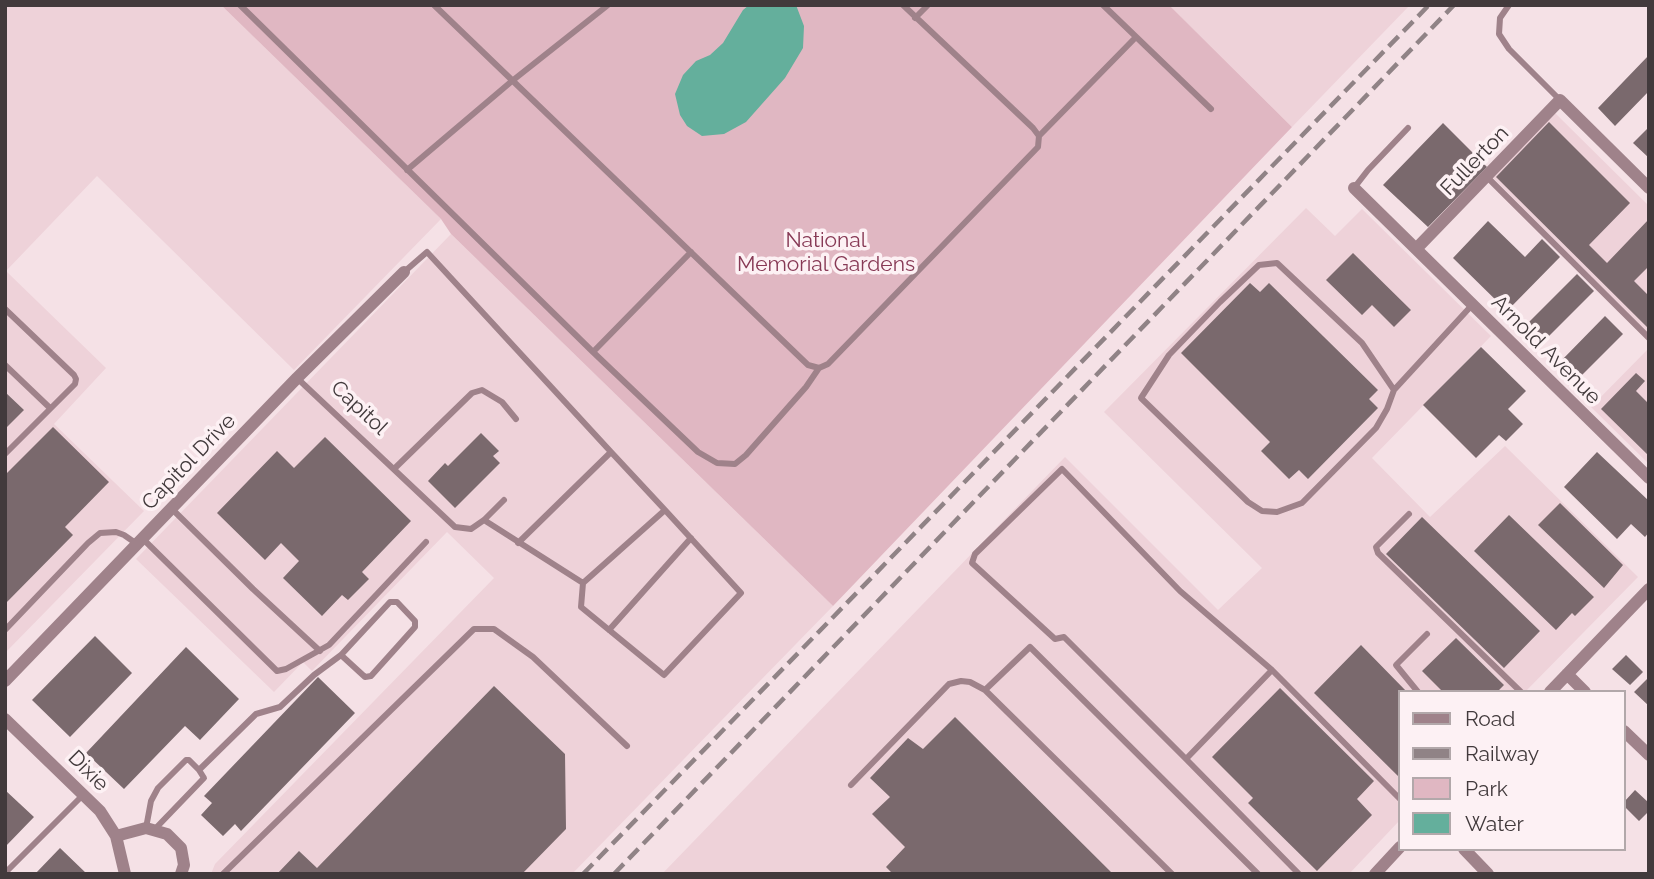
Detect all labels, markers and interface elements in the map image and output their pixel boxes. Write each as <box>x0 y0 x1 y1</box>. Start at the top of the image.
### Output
street label: Fullerton <box>1436 121 1514 201</box>
park label: National Memorial Gardens <box>737 228 915 278</box>
street label: Arnold Avenue <box>1486 290 1606 410</box>
street label: Capitol <box>325 375 393 441</box>
street label: Capitol Drive <box>137 409 241 515</box>
legend <box>1398 690 1626 851</box>
text: Road <box>1465 706 1515 731</box>
text: Railway <box>1465 741 1539 766</box>
street label: Dixie <box>62 745 114 797</box>
text: Park <box>1465 776 1508 801</box>
text: Water <box>1465 811 1524 836</box>

